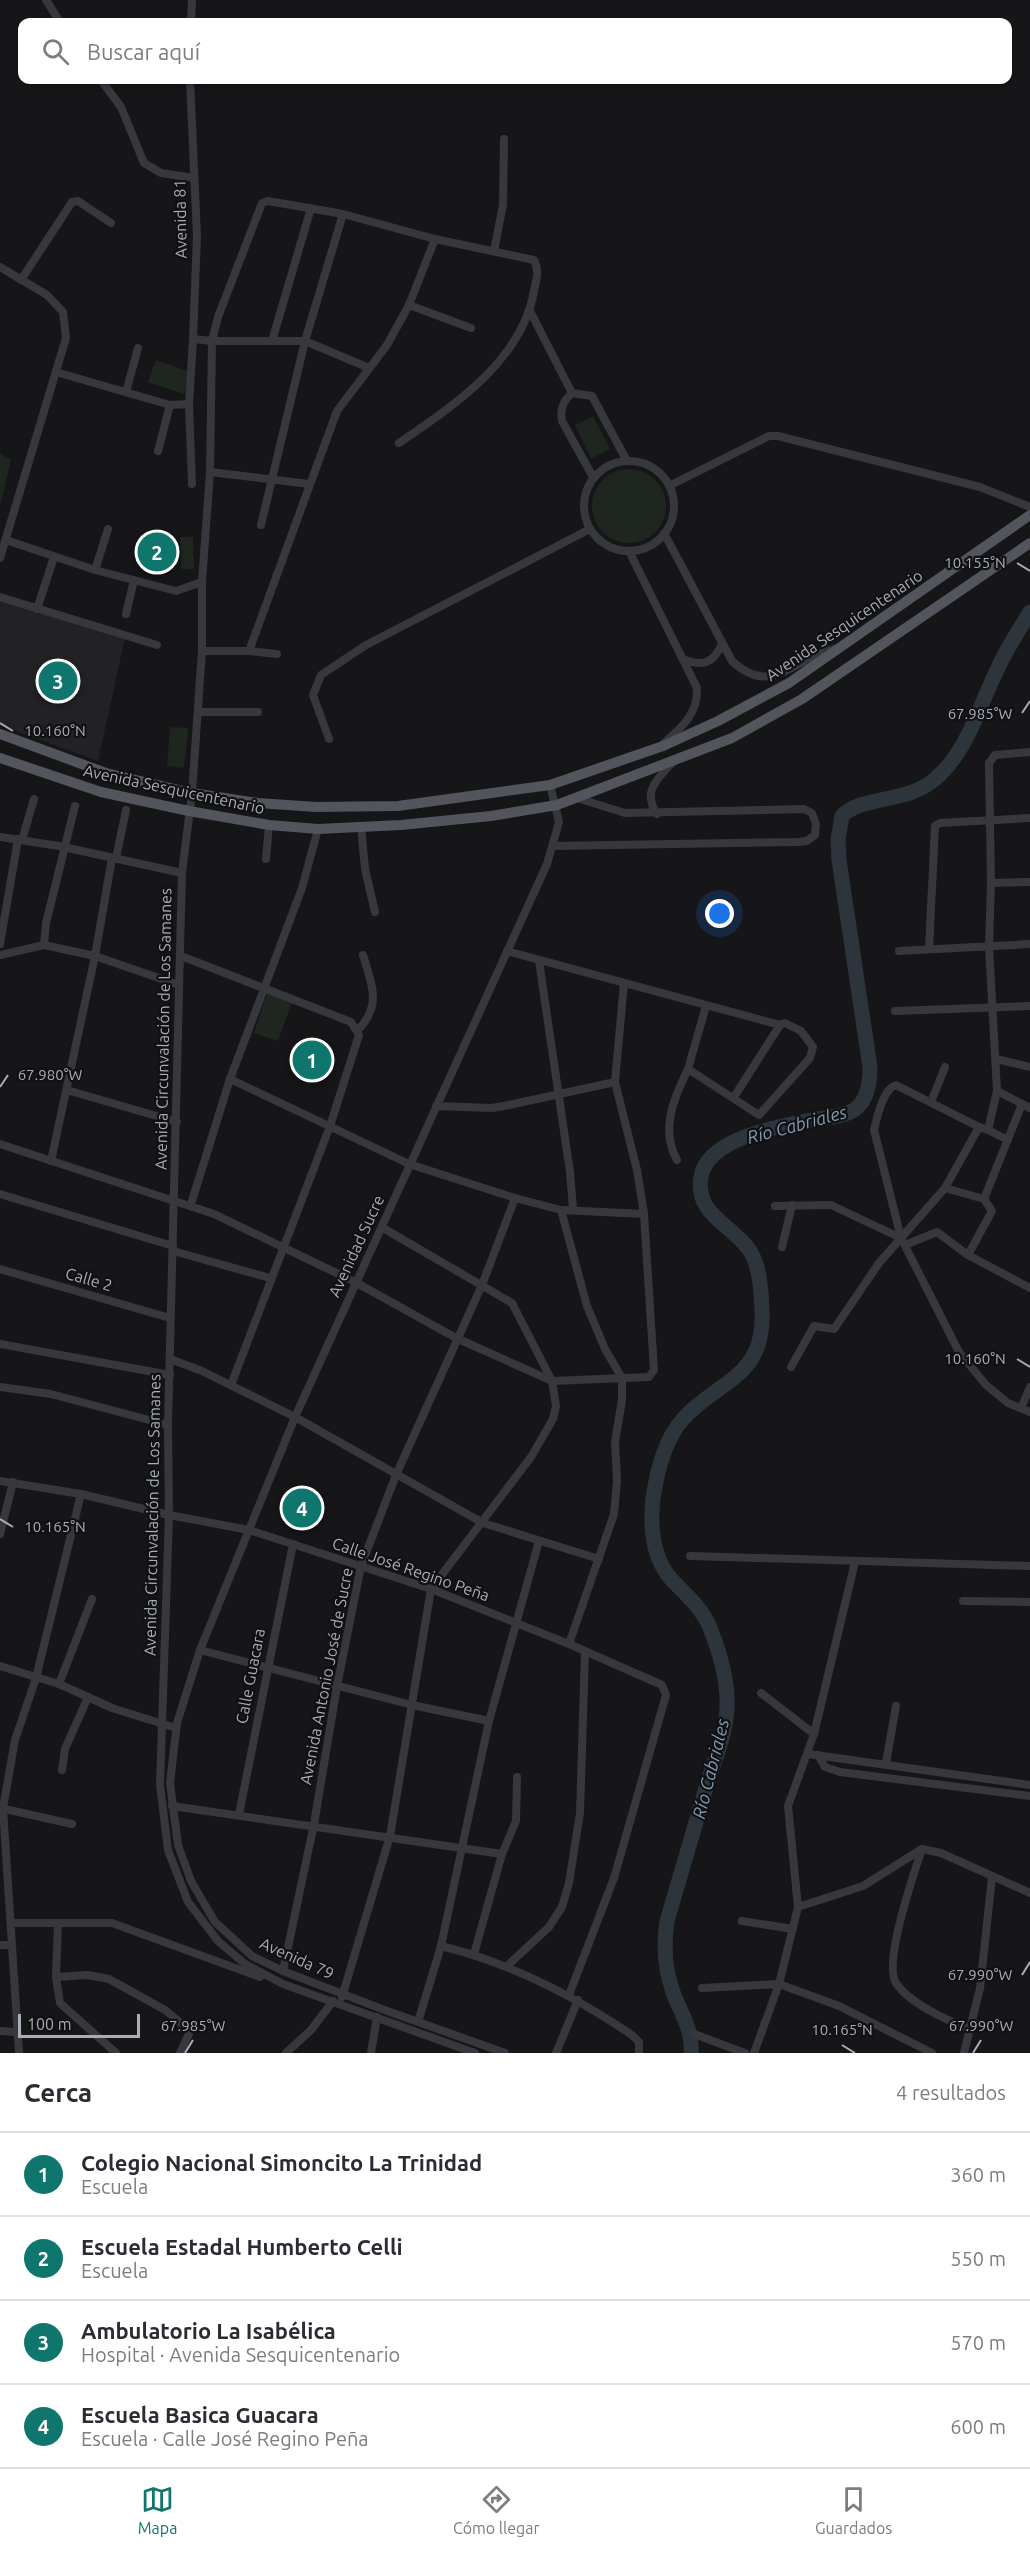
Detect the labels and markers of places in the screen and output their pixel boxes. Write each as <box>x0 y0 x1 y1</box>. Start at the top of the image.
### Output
pin: 2 <box>138 530 176 574</box>
pin: 3 <box>38 658 78 704</box>
pin: 1 <box>292 1038 332 1082</box>
pin: 4 <box>282 1486 322 1530</box>

